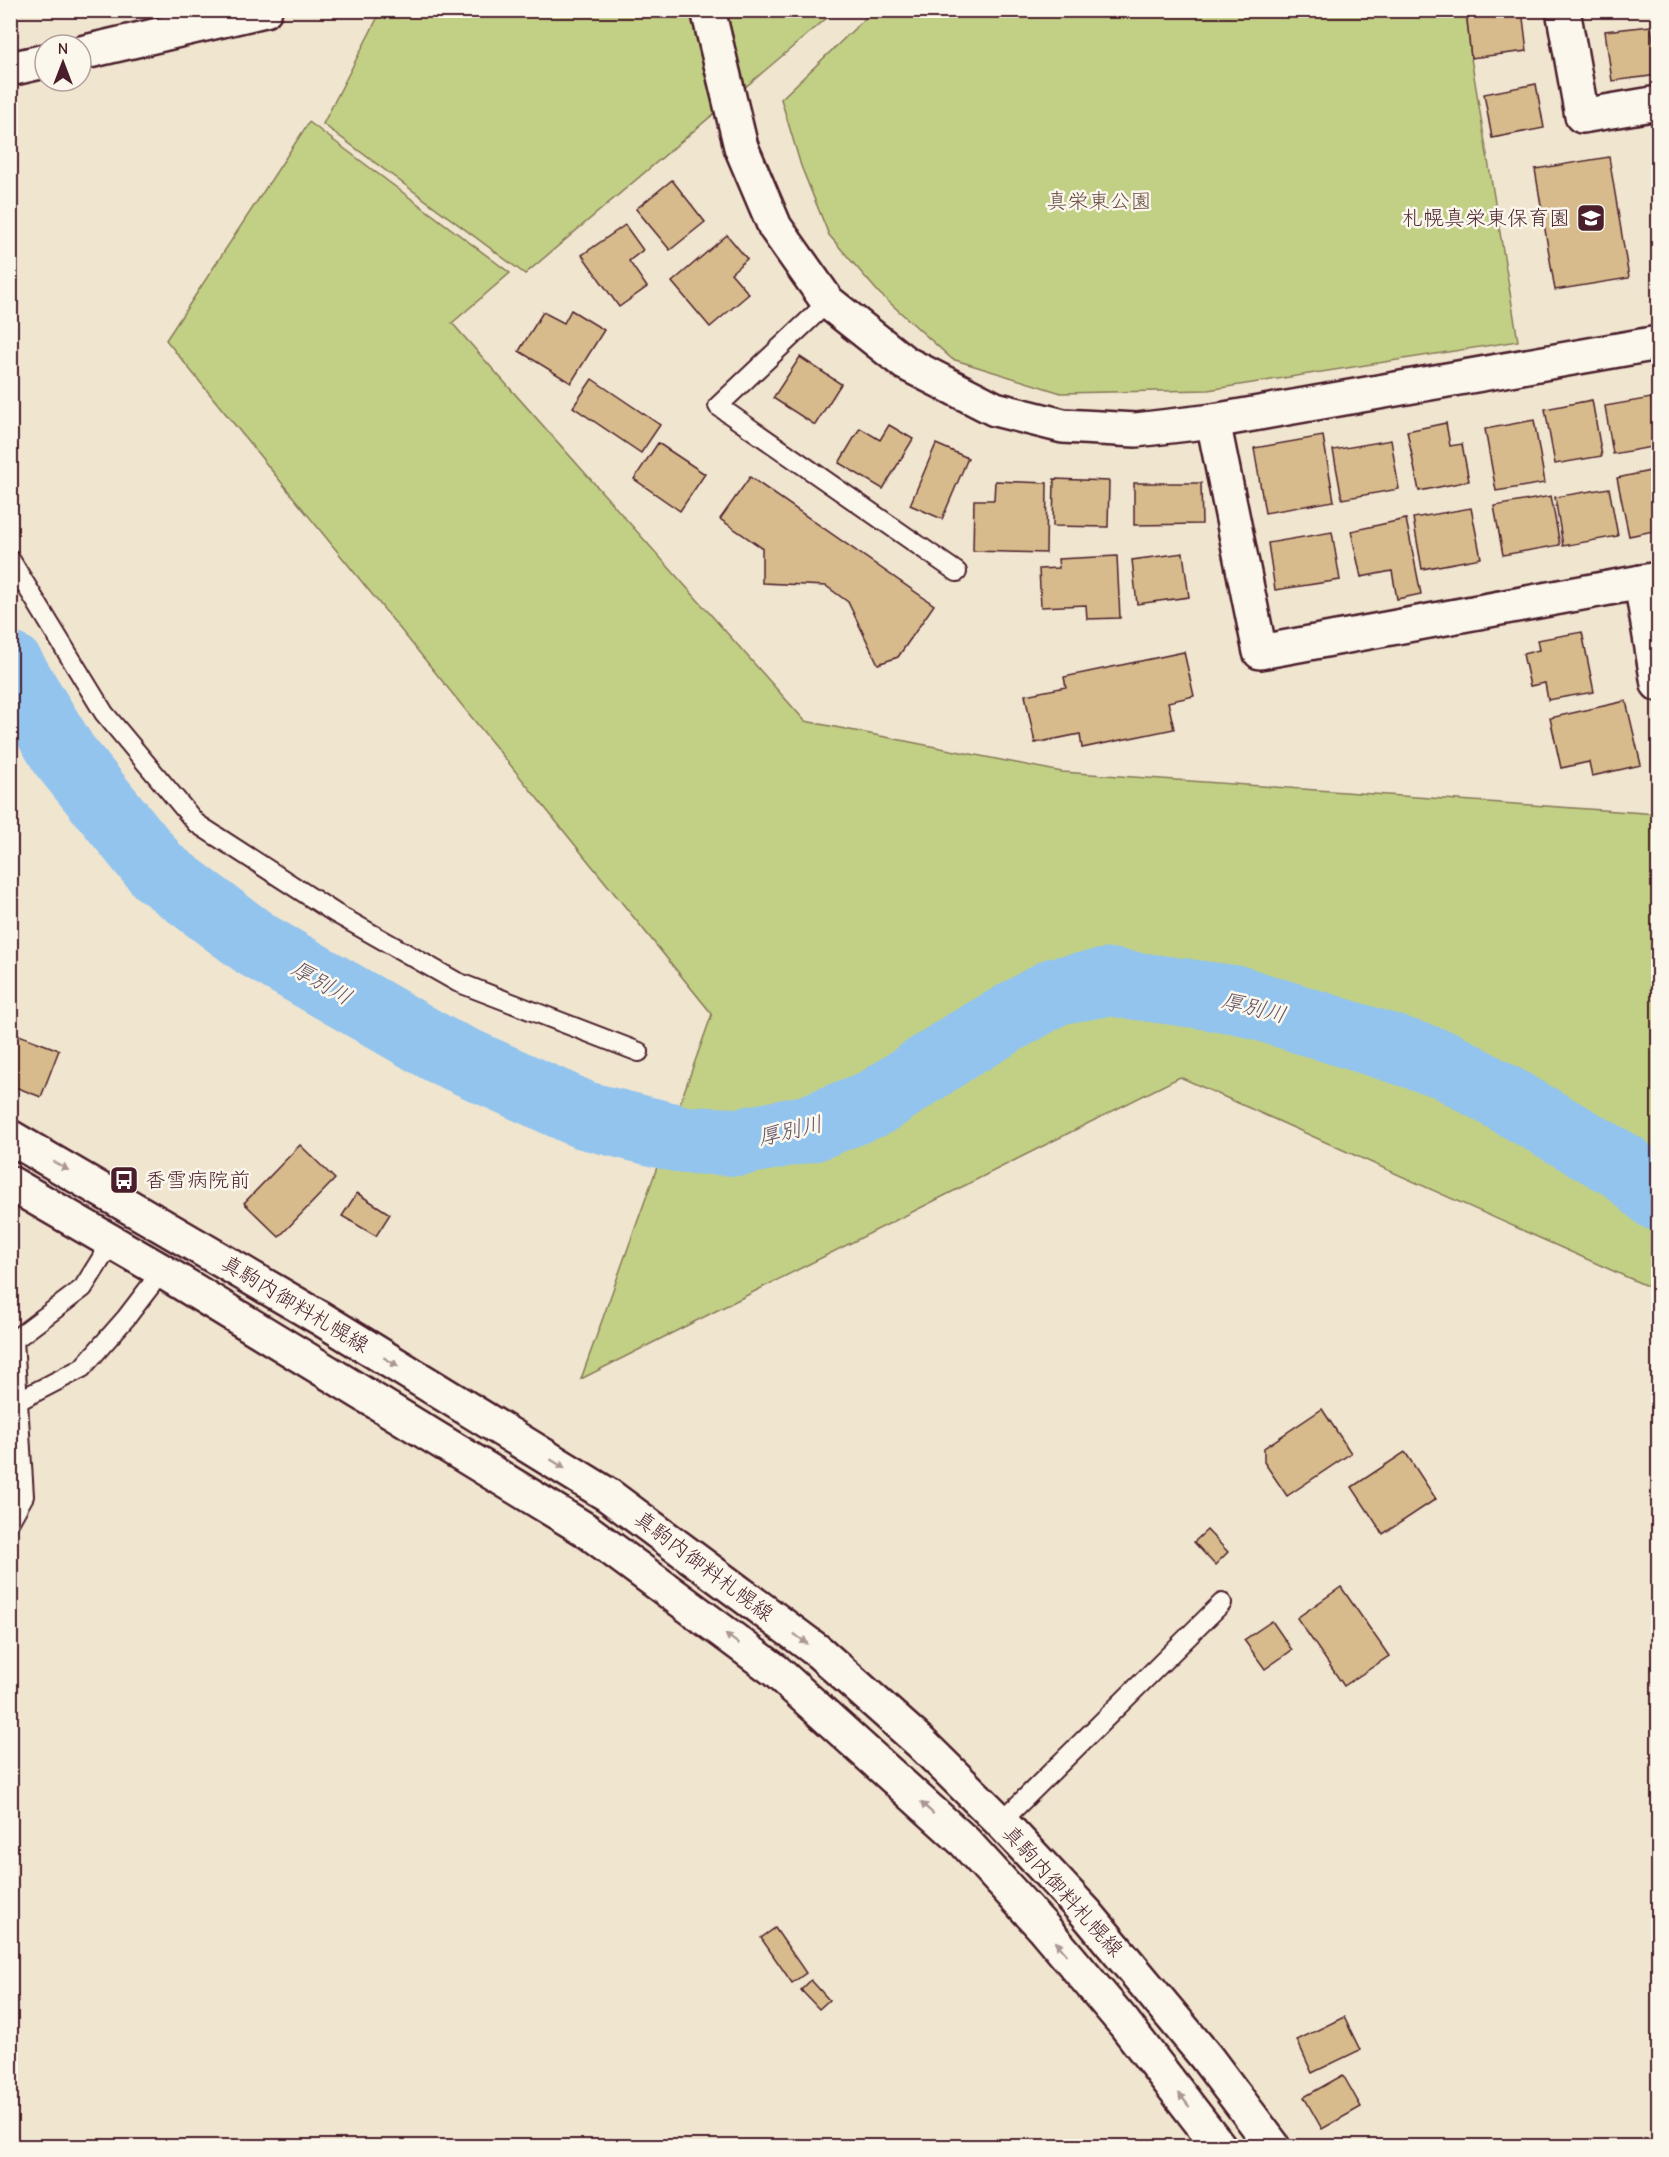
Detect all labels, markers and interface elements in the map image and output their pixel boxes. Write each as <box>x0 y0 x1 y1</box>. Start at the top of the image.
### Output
north arrow <box>33 33 93 93</box>
text: N <box>58 40 68 58</box>
park label: 真栄東公園 <box>1047 189 1152 213</box>
school or university icon: 札幌真栄東保育園 <box>1575 202 1607 234</box>
place label: 札幌真栄東保育園 <box>1402 206 1570 230</box>
water label: 厚別川 <box>286 955 357 1011</box>
water label: 厚別川 <box>1219 987 1289 1029</box>
water label: 厚別川 <box>755 1111 825 1151</box>
one-way arrow <box>53 1161 69 1172</box>
bus stop icon: 香雪病院前 <box>108 1164 140 1196</box>
place label: 香雪病院前 <box>145 1168 250 1192</box>
street label: 真駒内御料札幌線 <box>217 1250 373 1358</box>
one-way arrow <box>383 1356 399 1367</box>
one-way arrow <box>550 1458 566 1469</box>
street label: 真駒内御料札幌線 <box>630 1506 778 1626</box>
one-way arrow <box>725 1633 740 1645</box>
one-way arrow <box>793 1633 809 1645</box>
one-way arrow <box>919 1801 934 1815</box>
street label: 真駒内御料札幌線 <box>998 1821 1128 1961</box>
one-way arrow <box>1055 1940 1068 1956</box>
one-way arrow <box>1177 2092 1190 2108</box>

